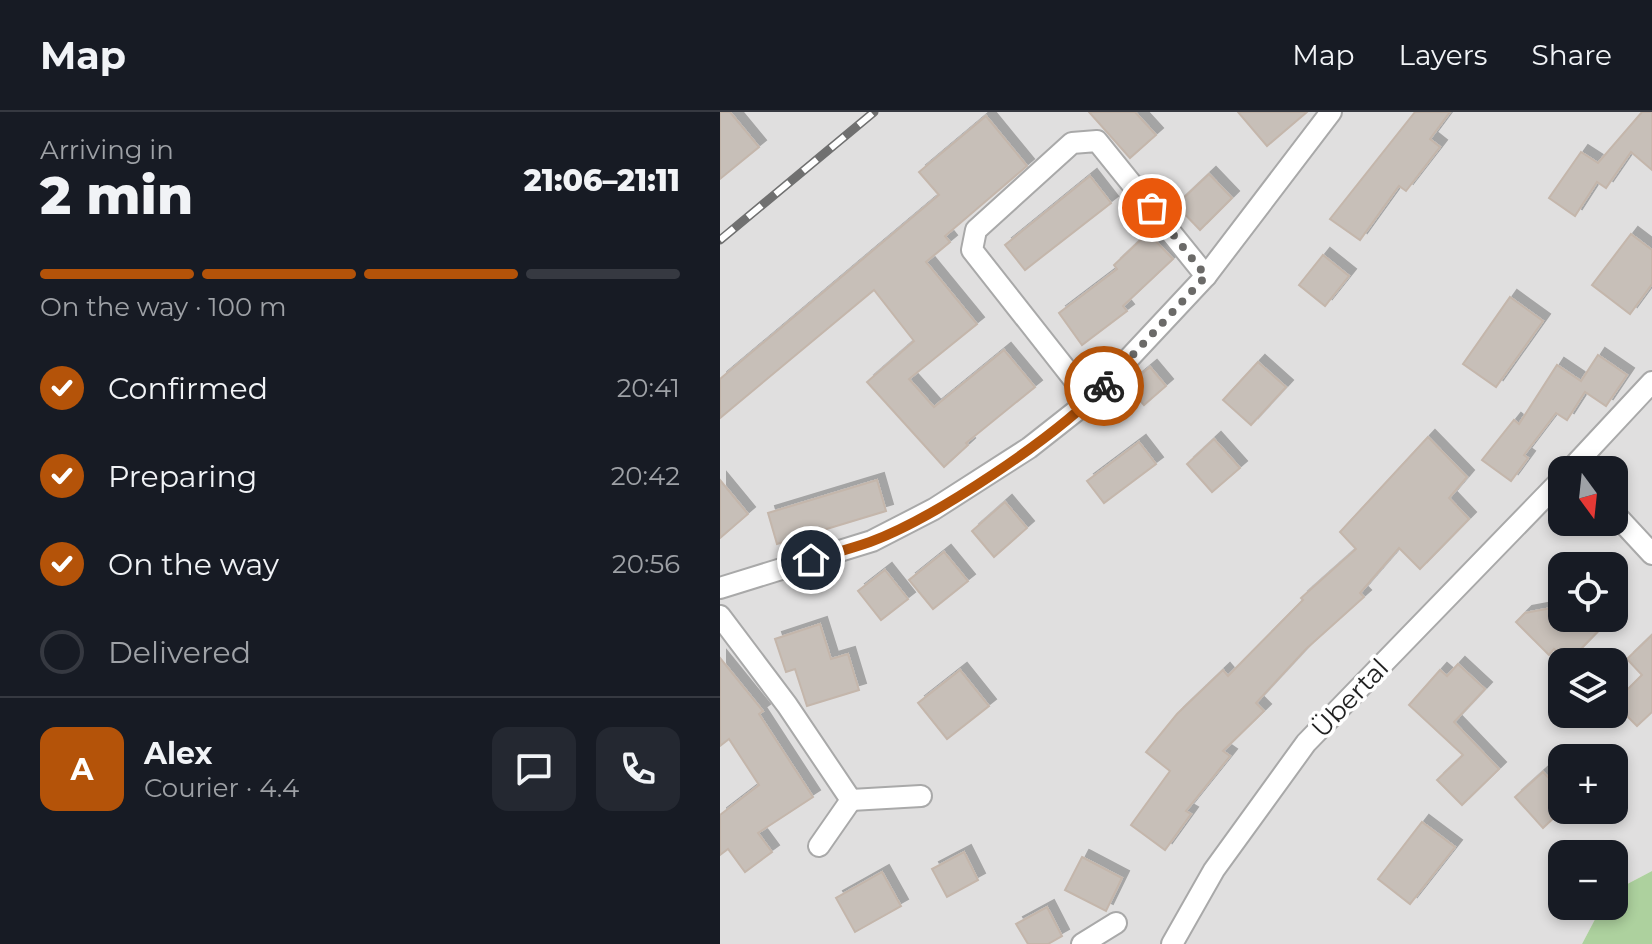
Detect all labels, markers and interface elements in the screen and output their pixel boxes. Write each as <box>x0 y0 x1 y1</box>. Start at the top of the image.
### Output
text: Map <box>40 32 126 79</box>
text: Map <box>1292 38 1355 72</box>
text: Layers <box>1399 38 1488 72</box>
text: Share <box>1532 38 1612 72</box>
text: Arriving in <box>40 134 174 166</box>
text: 21:06–21:11 <box>524 162 680 199</box>
text: 2 min <box>40 164 193 227</box>
pin <box>1118 174 1186 242</box>
icon: bag <box>1130 186 1174 230</box>
text: On the way · 100 m <box>40 291 287 323</box>
courier <box>1064 346 1144 426</box>
icon: bike <box>1082 364 1126 408</box>
icon: check <box>40 366 84 410</box>
text: Confirmed <box>108 370 268 407</box>
text: 20:41 <box>617 372 680 404</box>
icon: check <box>40 454 84 498</box>
north arrow <box>1548 456 1628 536</box>
map controls <box>1548 456 1628 920</box>
text: Preparing <box>108 458 257 495</box>
text: 20:42 <box>611 460 680 492</box>
pin <box>777 526 845 594</box>
icon: home <box>789 538 833 582</box>
icon: check <box>40 542 84 586</box>
text: On the way <box>108 546 279 583</box>
text: 20:56 <box>612 548 680 580</box>
button: locate <box>1548 552 1628 632</box>
text: Delivered <box>108 634 251 671</box>
button: layers <box>1548 648 1628 728</box>
street label: Übertal <box>1305 652 1395 744</box>
button: chat <box>492 727 576 811</box>
button: phone <box>596 727 680 811</box>
text: Alex <box>144 735 212 772</box>
button: + <box>1548 744 1628 824</box>
text: A <box>71 751 93 788</box>
text: Courier · 4.4 <box>144 772 299 804</box>
button: − <box>1548 840 1628 920</box>

